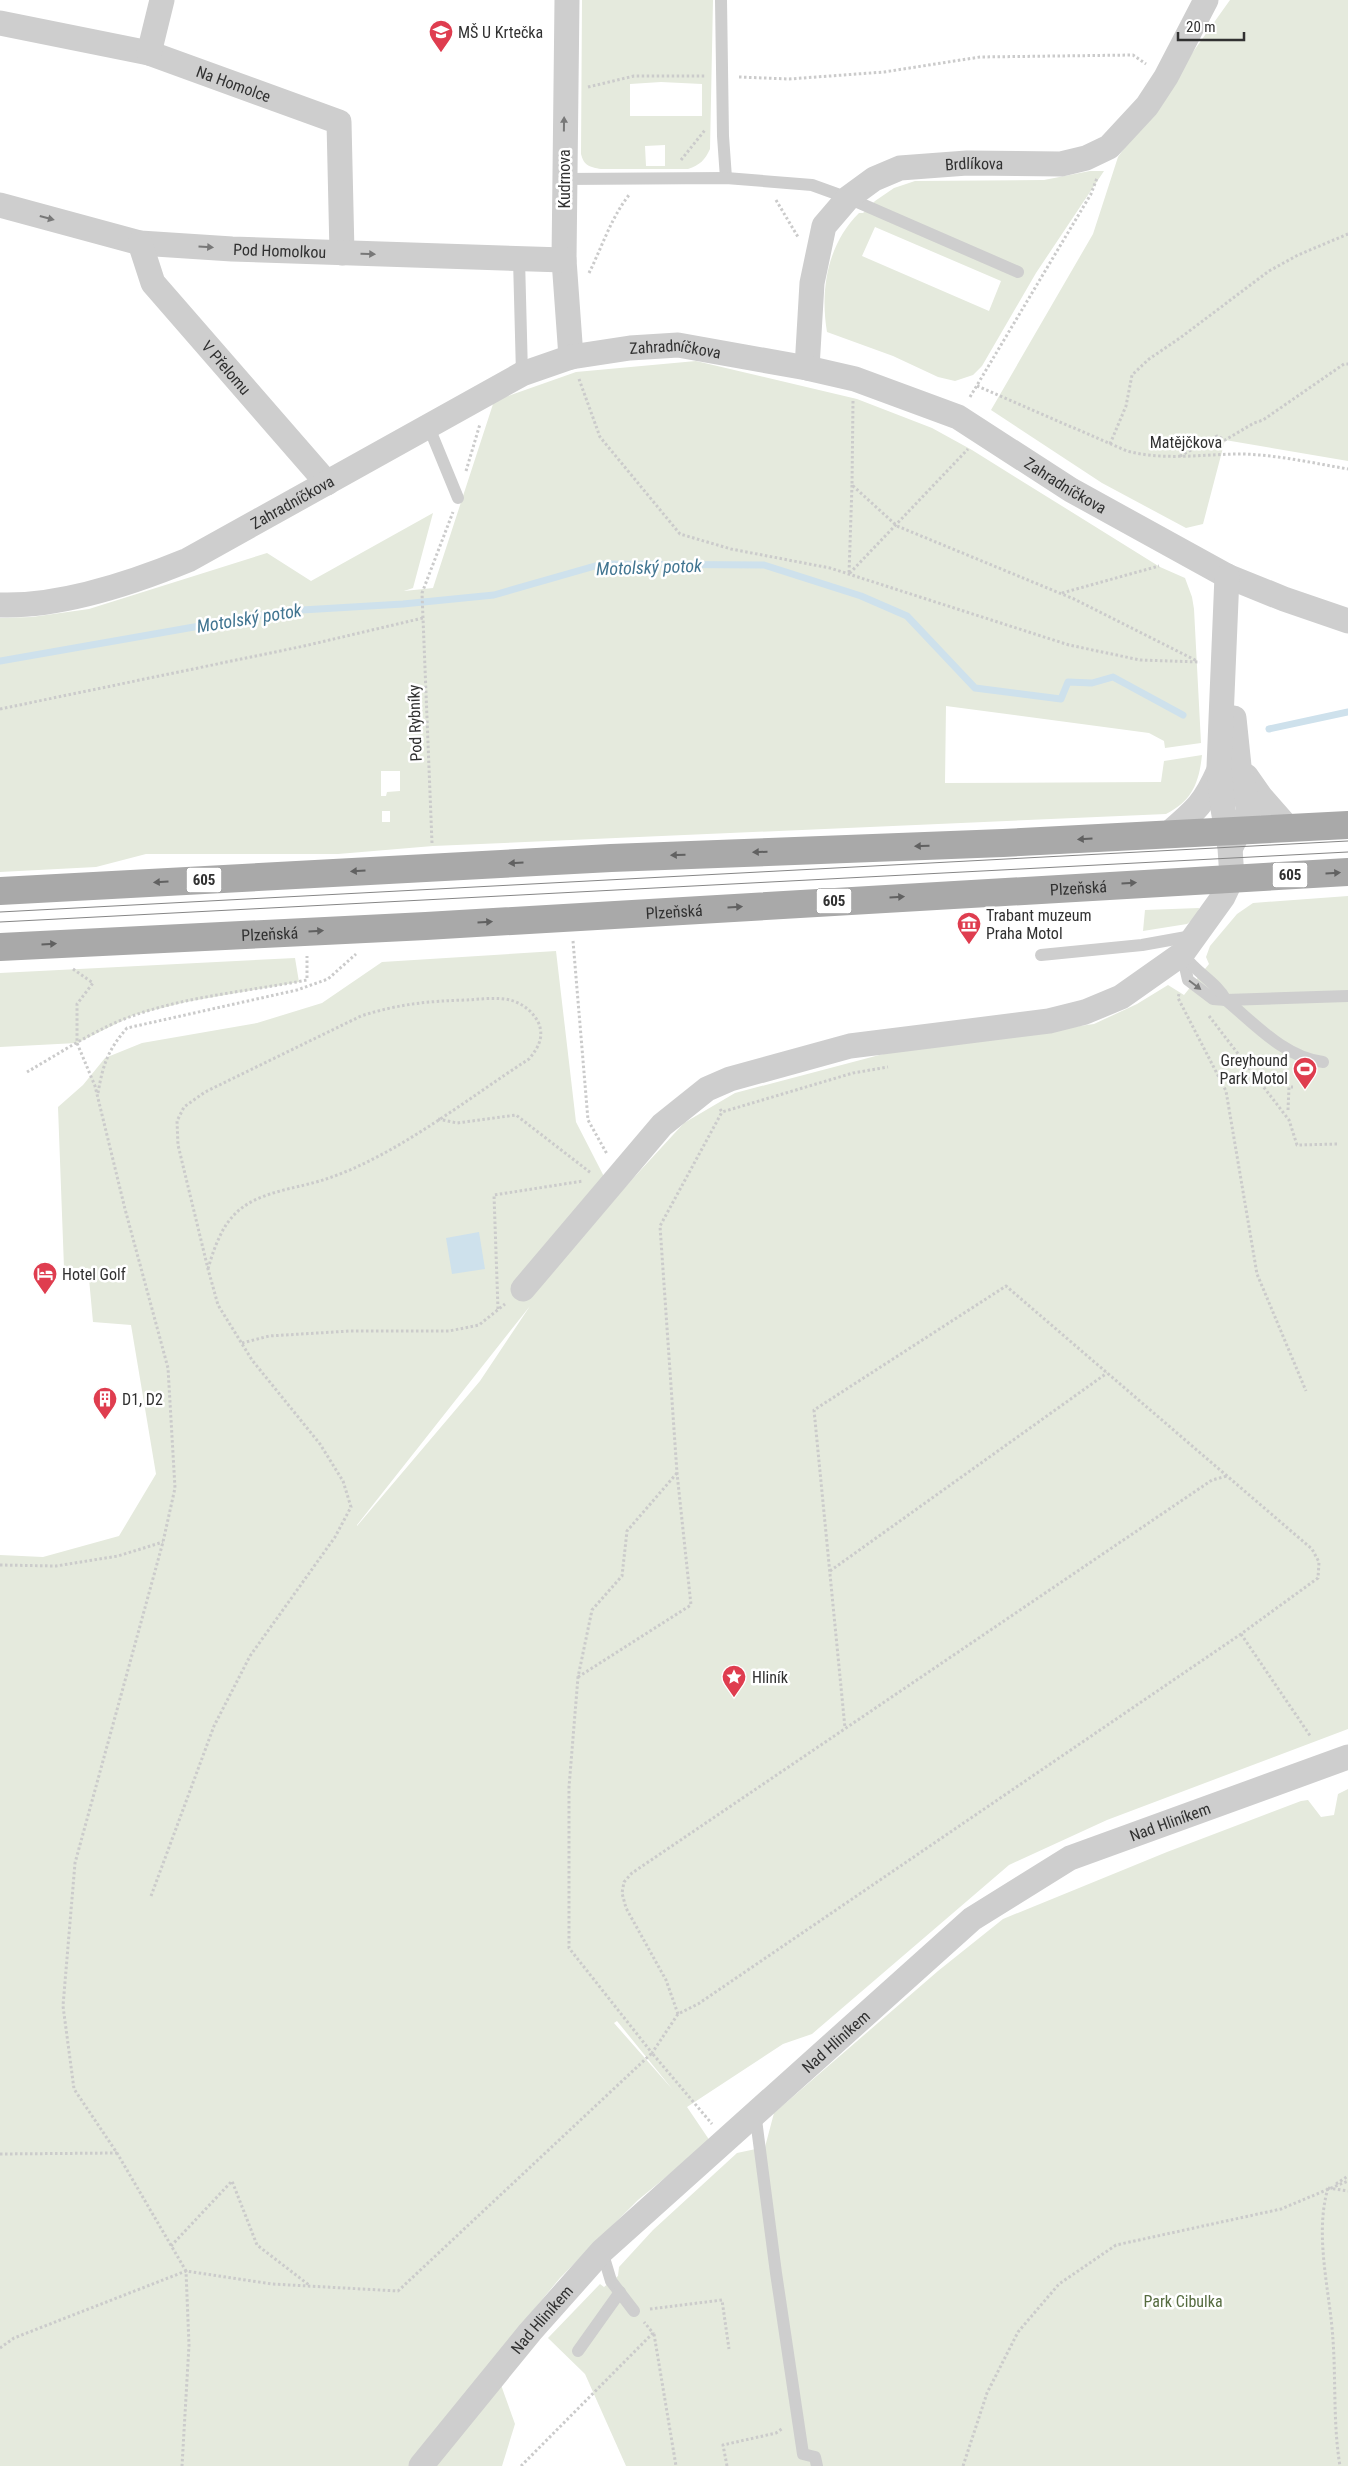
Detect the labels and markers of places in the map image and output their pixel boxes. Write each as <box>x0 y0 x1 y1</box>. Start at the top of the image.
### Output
school or university icon: MŠ U Krtečka <box>428 19 454 53</box>
place label: MŠ U Krtečka <box>458 23 543 42</box>
place label: Trabant muzeum Praha Motol <box>986 906 1092 943</box>
museum icon: Trabant muzeum Praha Motol <box>956 911 982 945</box>
place label: Greyhound Park Motol <box>1219 1051 1288 1088</box>
sports icon: Greyhound Park Motol <box>1292 1056 1318 1090</box>
hotel icon: Hotel Golf <box>32 1261 58 1295</box>
place label: Hotel Golf <box>62 1265 126 1284</box>
building icon: D1, D2 <box>92 1386 118 1420</box>
place label: D1, D2 <box>122 1390 163 1409</box>
place icon: Hliník <box>721 1664 747 1698</box>
place label: Hliník <box>752 1668 789 1687</box>

